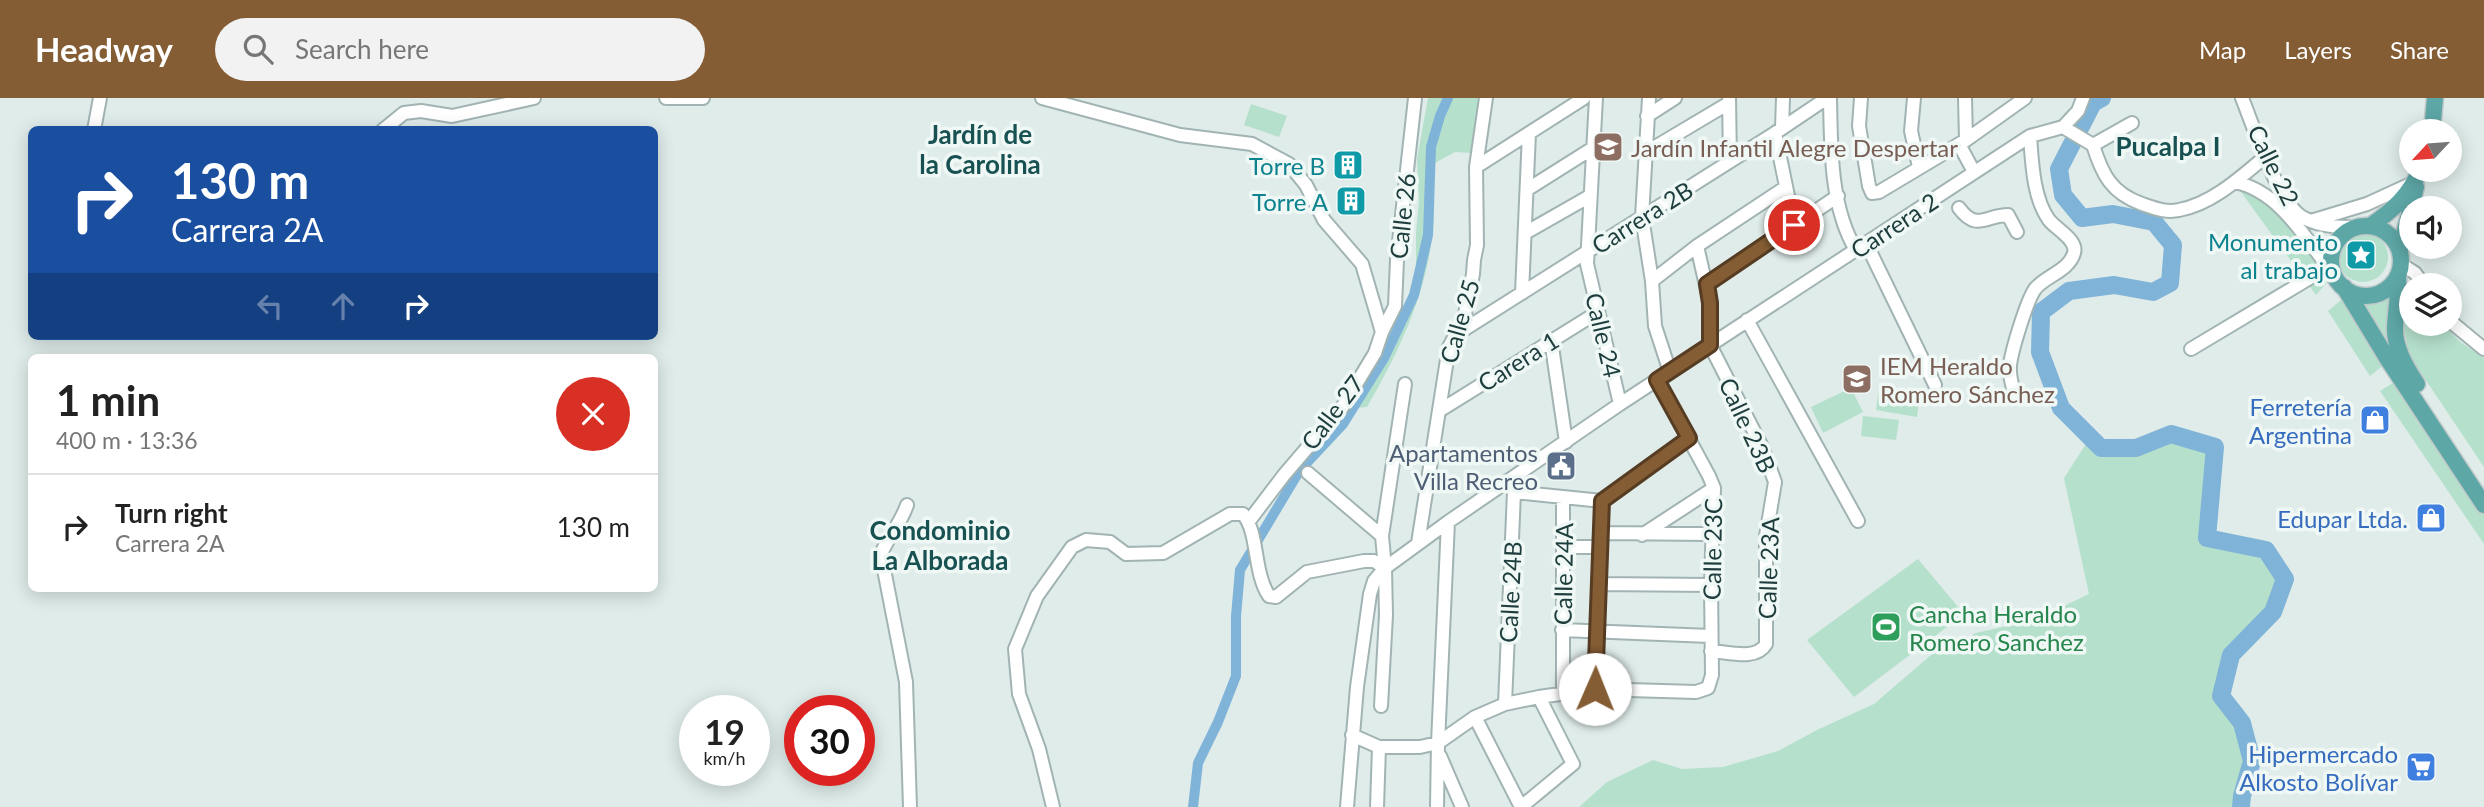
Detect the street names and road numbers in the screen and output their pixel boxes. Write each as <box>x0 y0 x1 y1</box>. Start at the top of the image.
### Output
street label: Calle 22 <box>2242 120 2306 210</box>
street label: Calle 26 <box>1383 172 1421 260</box>
street label: Carrera 2B <box>1586 175 1698 259</box>
street label: Carrera 2 <box>1845 186 1943 264</box>
street label: Calle 25 <box>1433 276 1485 366</box>
street label: Calle 24 <box>1580 290 1628 380</box>
street label: Carera 1 <box>1472 325 1564 397</box>
street label: Calle 27 <box>1295 369 1369 455</box>
street label: Calle 23B <box>1713 373 1783 477</box>
street label: Calle 23C <box>1697 498 1727 600</box>
street label: Calle 23A <box>1752 516 1784 620</box>
street label: Calle 24A <box>1548 522 1578 625</box>
street label: Calle 24B <box>1493 541 1527 643</box>

